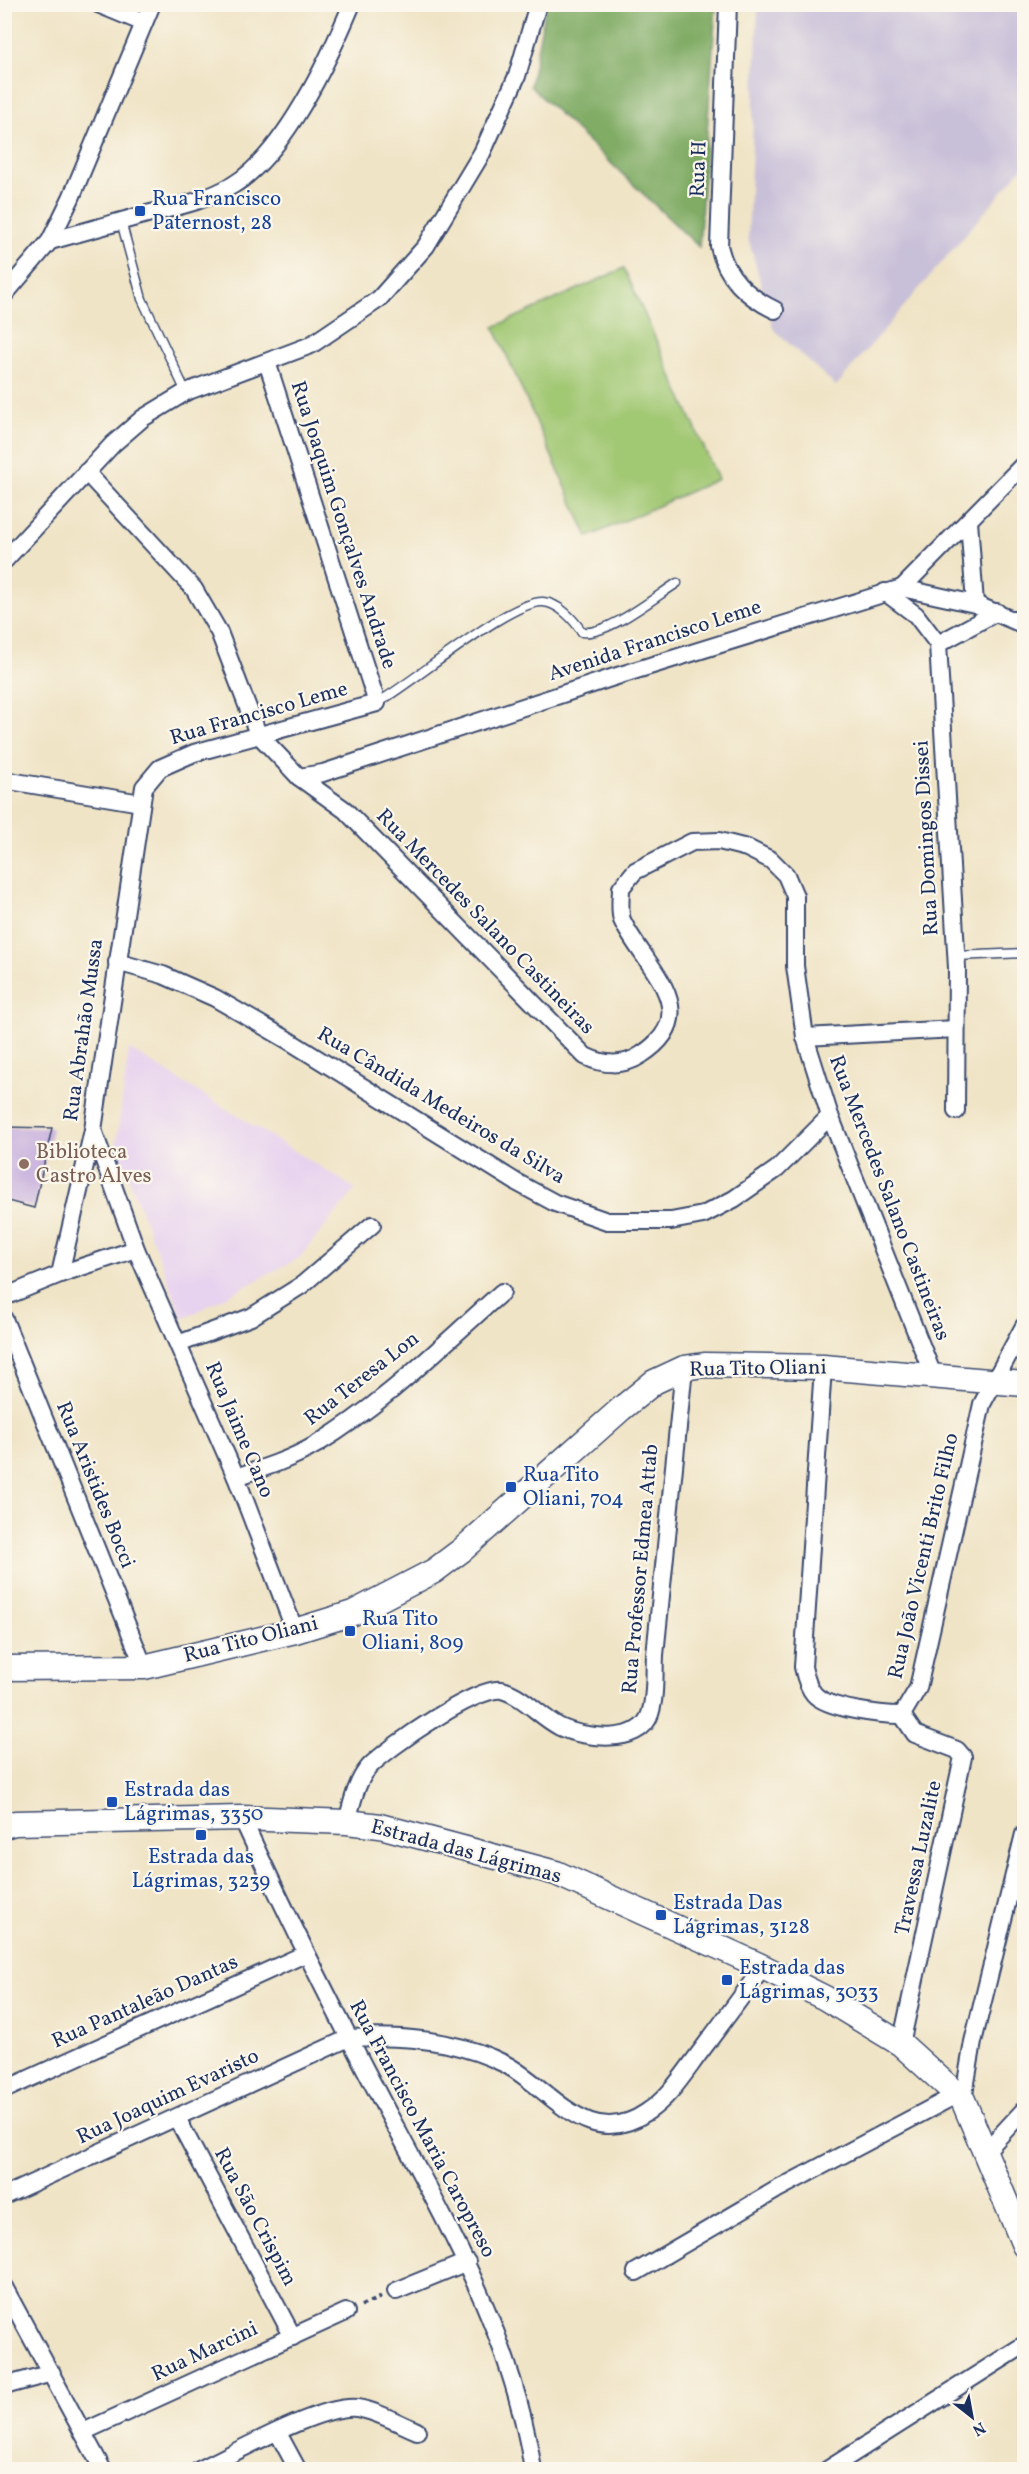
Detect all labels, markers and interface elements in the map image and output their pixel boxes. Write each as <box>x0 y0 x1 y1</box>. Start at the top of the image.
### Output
street label: Rua H <box>684 140 714 198</box>
place label: Rua Francisco Paternost, 28 <box>152 185 281 238</box>
marker: Rua Francisco Paternost, 28 <box>133 204 147 218</box>
street label: Rua Joaquim Gonçalves Andrade <box>283 377 403 673</box>
street label: Avenida Francisco Leme <box>545 593 765 689</box>
street label: Rua Francisco Leme <box>167 675 351 753</box>
street label: Rua Domingos Dissei <box>907 739 947 937</box>
street label: Rua Mercedes Salano Castineiras <box>369 803 601 1041</box>
street label: Rua Abrahão Mussa <box>57 937 111 1123</box>
street label: Rua Cândida Medeiros da Silva <box>311 1020 571 1192</box>
street label: Rua Mercedes Salano Castineiras <box>821 1051 957 1345</box>
place label: Biblioteca Castro Alves <box>36 1138 152 1191</box>
marker: Biblioteca Castro Alves <box>17 1157 31 1171</box>
street label: Rua Teresa Lon <box>298 1325 426 1433</box>
street label: Rua Tito Oliani <box>689 1353 827 1385</box>
street label: Rua Jaime Cano <box>197 1358 281 1502</box>
street label: Rua Aristides Bocci <box>48 1397 142 1573</box>
street label: Rua João Vicenti Brito Filho <box>882 1430 966 1682</box>
street label: Rua Professor Edmea Attab <box>616 1443 666 1695</box>
place label: Rua Tito Oliani, 704 <box>523 1461 624 1514</box>
marker: Rua Tito Oliani, 704 <box>504 1480 518 1494</box>
place label: Rua Tito Oliani, 809 <box>362 1605 463 1658</box>
street label: Rua Tito Oliani <box>181 1609 321 1671</box>
marker: Rua Tito Oliani, 809 <box>343 1624 357 1638</box>
place label: Estrada das Lágrimas, 3350 <box>124 1776 263 1829</box>
street label: Travessa Luzalite <box>888 1778 950 1938</box>
marker: Estrada das Lágrimas, 3350 <box>105 1795 119 1809</box>
street label: Estrada das Lágrimas <box>367 1813 565 1891</box>
marker: Estrada das Lágrimas, 3239 <box>194 1828 208 1842</box>
place label: Estrada das Lágrimas, 3239 <box>132 1843 270 1896</box>
place label: Estrada Das Lágrimas, 3128 <box>673 1889 810 1942</box>
marker: Estrada Das Lágrimas, 3128 <box>654 1908 668 1922</box>
street label: Rua Pantaleão Dantas <box>47 1948 243 2056</box>
place label: Estrada das Lágrimas, 3033 <box>739 1954 879 2007</box>
marker: Estrada das Lágrimas, 3033 <box>720 1973 734 1987</box>
street label: Rua Francisco Maria Caropreso <box>342 1995 502 2263</box>
street label: Rua Joaquim Evaristo <box>72 2042 264 2152</box>
street label: Rua São Crispim <box>206 2143 304 2291</box>
street label: Rua Marcini <box>147 2315 263 2389</box>
north arrow <box>942 2387 1002 2447</box>
text: N <box>968 2416 989 2441</box>

